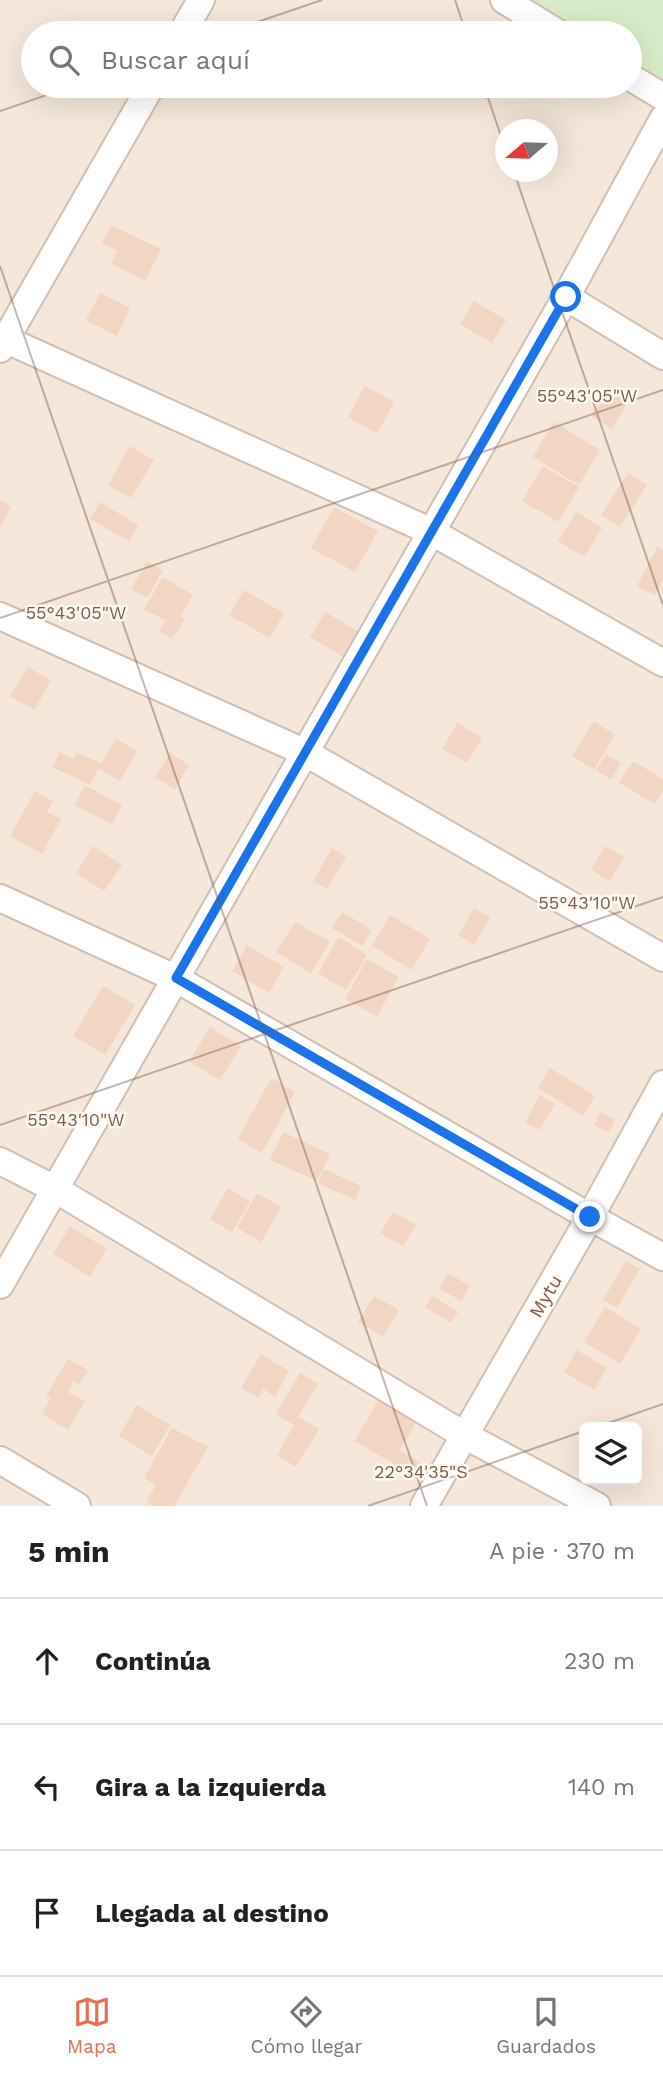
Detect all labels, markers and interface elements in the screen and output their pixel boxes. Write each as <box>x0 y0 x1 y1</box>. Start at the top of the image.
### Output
search box <box>21 21 642 98</box>
icon: search <box>45 41 83 79</box>
text: Buscar aquí <box>101 45 250 75</box>
north arrow <box>495 119 558 182</box>
route start <box>550 281 581 312</box>
text: 55°43'05"W <box>537 385 637 406</box>
text: 55°43'05"W <box>26 602 126 623</box>
text: 55°43'10"W <box>538 892 636 913</box>
text: 55°43'10"W <box>27 1109 125 1130</box>
route end <box>574 1201 605 1232</box>
street label: Mytu <box>524 1271 567 1322</box>
map controls <box>579 1422 642 1485</box>
button: layers <box>579 1422 642 1485</box>
text: 22°34'35"S <box>374 1461 468 1482</box>
text: 5 min <box>28 1534 110 1569</box>
text: A pie · 370 m <box>489 1538 635 1565</box>
icon: ahead <box>28 1642 66 1680</box>
text: Continúa <box>95 1646 211 1676</box>
text: 230 m <box>564 1648 635 1675</box>
icon: left <box>28 1768 66 1806</box>
text: Gira a la izquierda <box>95 1772 326 1802</box>
text: 140 m <box>568 1774 635 1801</box>
icon: arrive <box>28 1894 66 1932</box>
text: Llegada al destino <box>95 1898 329 1928</box>
tab: Mapa <box>67 1993 117 2058</box>
tab: Cómo llegar <box>251 1993 362 2058</box>
tab: Guardados <box>496 1993 596 2058</box>

